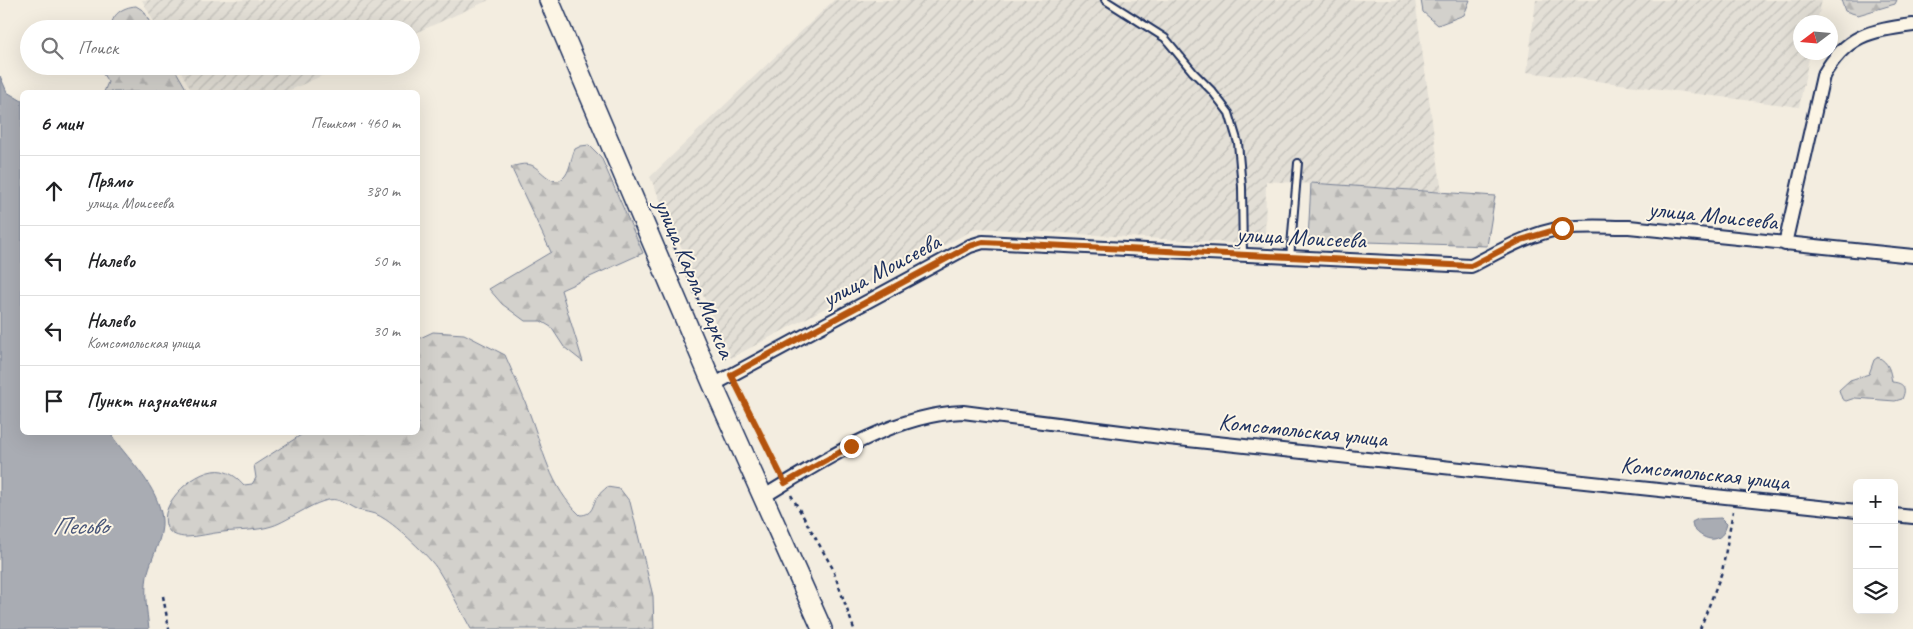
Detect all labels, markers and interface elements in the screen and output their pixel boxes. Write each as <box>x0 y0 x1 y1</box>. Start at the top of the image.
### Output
north arrow <box>1793 15 1838 60</box>
search box <box>20 20 420 75</box>
icon: search <box>38 34 66 62</box>
text: Поиск <box>78 36 118 60</box>
text: 6 мин <box>40 110 83 136</box>
text: Пешком · 460 m <box>311 113 400 133</box>
text: Прямо <box>87 169 132 193</box>
icon: ahead <box>40 177 68 205</box>
text: 380 m <box>366 181 400 201</box>
street label: улица Карла Маркса <box>647 192 743 364</box>
text: улица Моисеева <box>87 193 173 213</box>
street label: улица Моисеева <box>1645 193 1780 237</box>
route start <box>1551 217 1574 240</box>
street label: улица Моисеева <box>1234 219 1368 255</box>
street label: улица Моисеева <box>815 226 946 315</box>
icon: left <box>40 247 68 275</box>
text: Налево <box>87 249 135 273</box>
text: 50 m <box>373 251 400 271</box>
text: Налево <box>87 309 135 333</box>
icon: left <box>40 317 68 345</box>
text: 30 m <box>373 321 400 341</box>
text: Комсомольская улица <box>87 333 200 353</box>
icon: arrive <box>40 387 68 415</box>
text: Пункт назначения <box>87 389 216 413</box>
street label: Комсомольская улица <box>1217 406 1390 454</box>
route end <box>840 435 863 458</box>
street label: Комсомольская улица <box>1619 449 1792 497</box>
map controls <box>1853 479 1898 614</box>
button: + <box>1853 479 1898 524</box>
water label: Песьво <box>52 510 112 542</box>
button: − <box>1853 524 1898 569</box>
button: layers <box>1853 569 1898 614</box>

